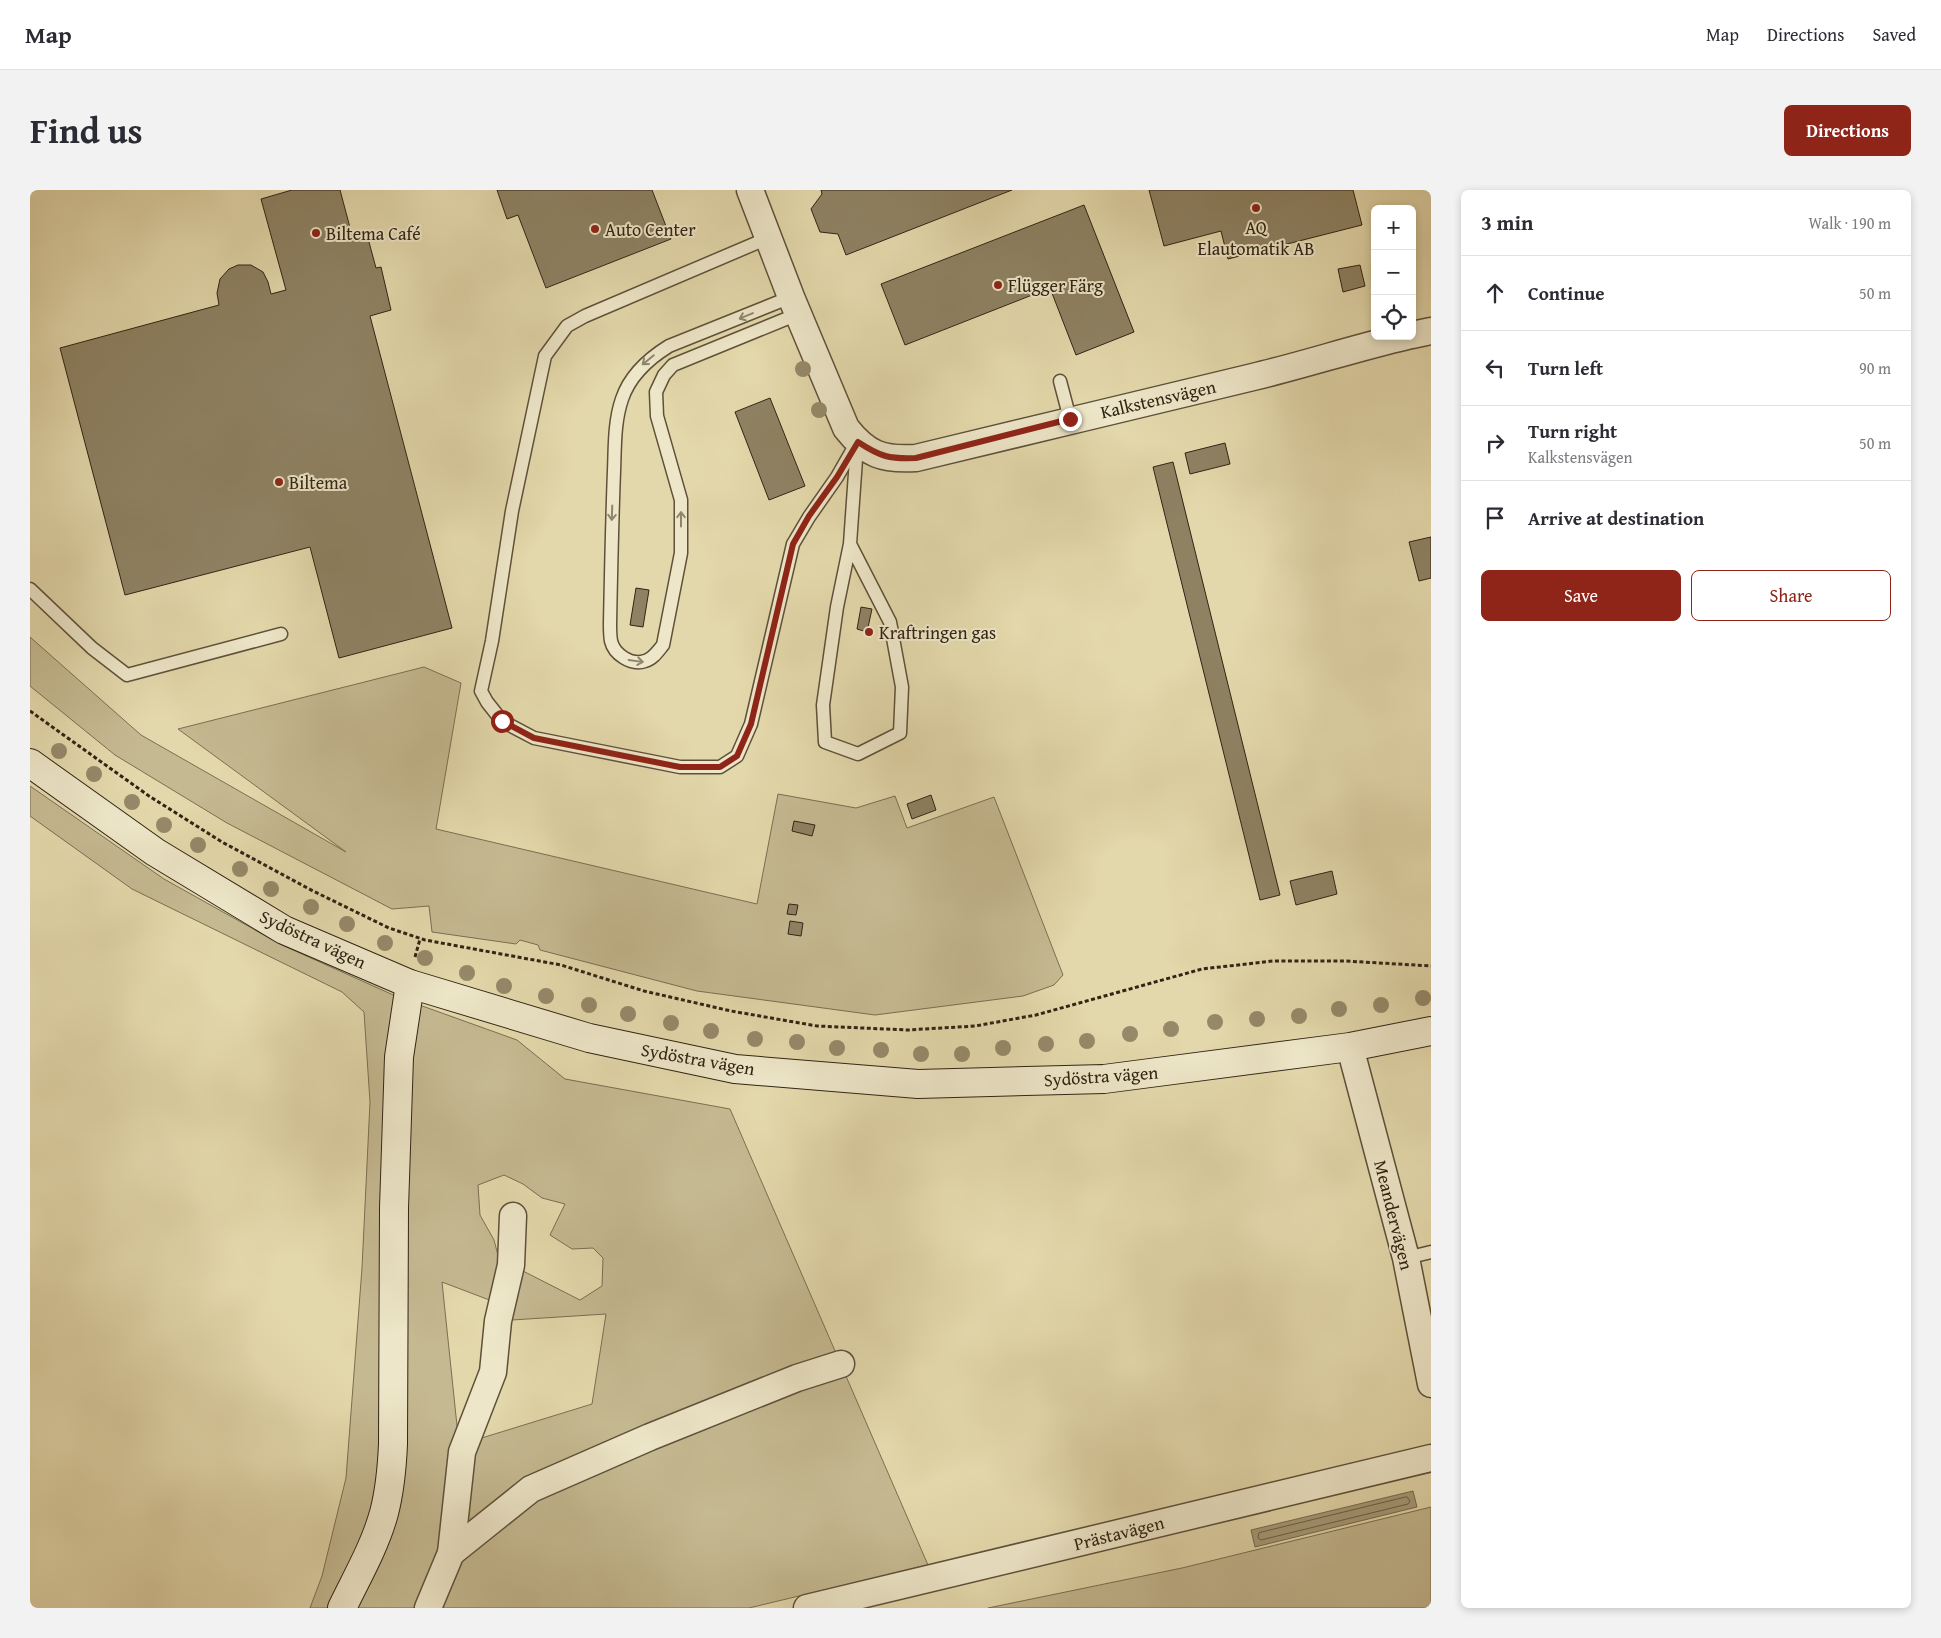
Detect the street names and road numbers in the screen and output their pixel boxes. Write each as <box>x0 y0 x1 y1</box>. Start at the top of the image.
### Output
street label: Kalkstensvägen <box>1098 373 1218 425</box>
street label: Sydöstra vägen <box>255 903 371 975</box>
street label: Sydöstra vägen <box>639 1036 757 1082</box>
street label: Sydöstra vägen <box>1043 1059 1159 1093</box>
street label: Meandervägen <box>1367 1157 1421 1273</box>
street label: Prästavägen <box>1071 1509 1167 1557</box>

